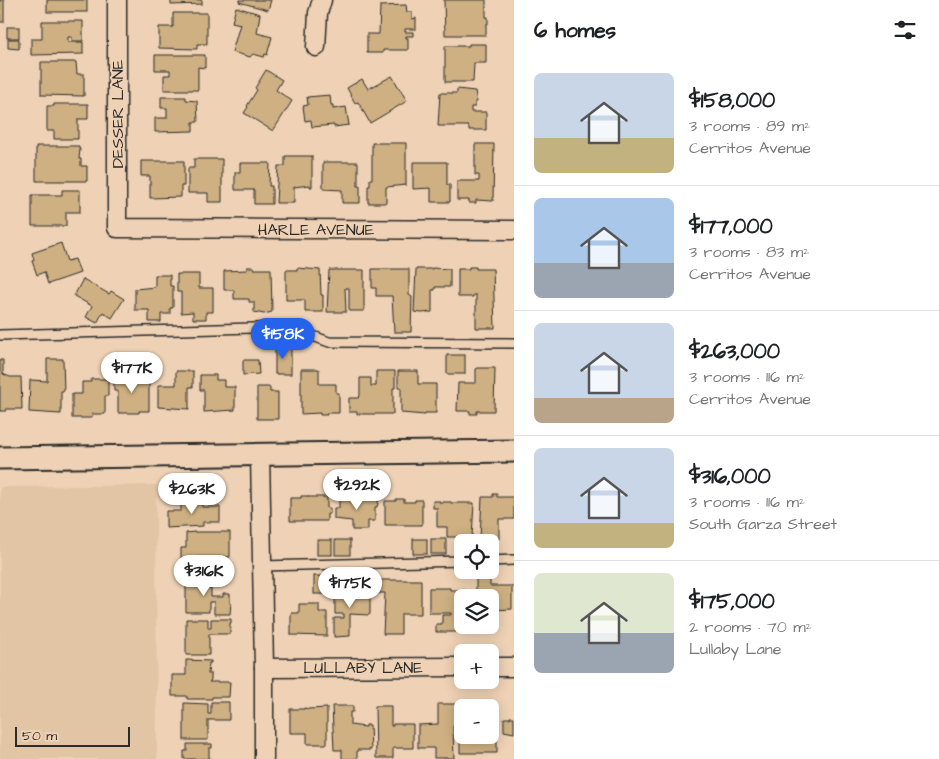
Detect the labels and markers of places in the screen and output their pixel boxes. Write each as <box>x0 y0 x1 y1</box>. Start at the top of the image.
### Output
pin: $158K <box>248 318 318 360</box>
pin: $177K <box>97 352 167 394</box>
pin: $292K <box>322 468 392 511</box>
pin: $263K <box>157 472 227 515</box>
pin: $316K <box>169 554 239 597</box>
pin: $175K <box>315 566 385 609</box>

